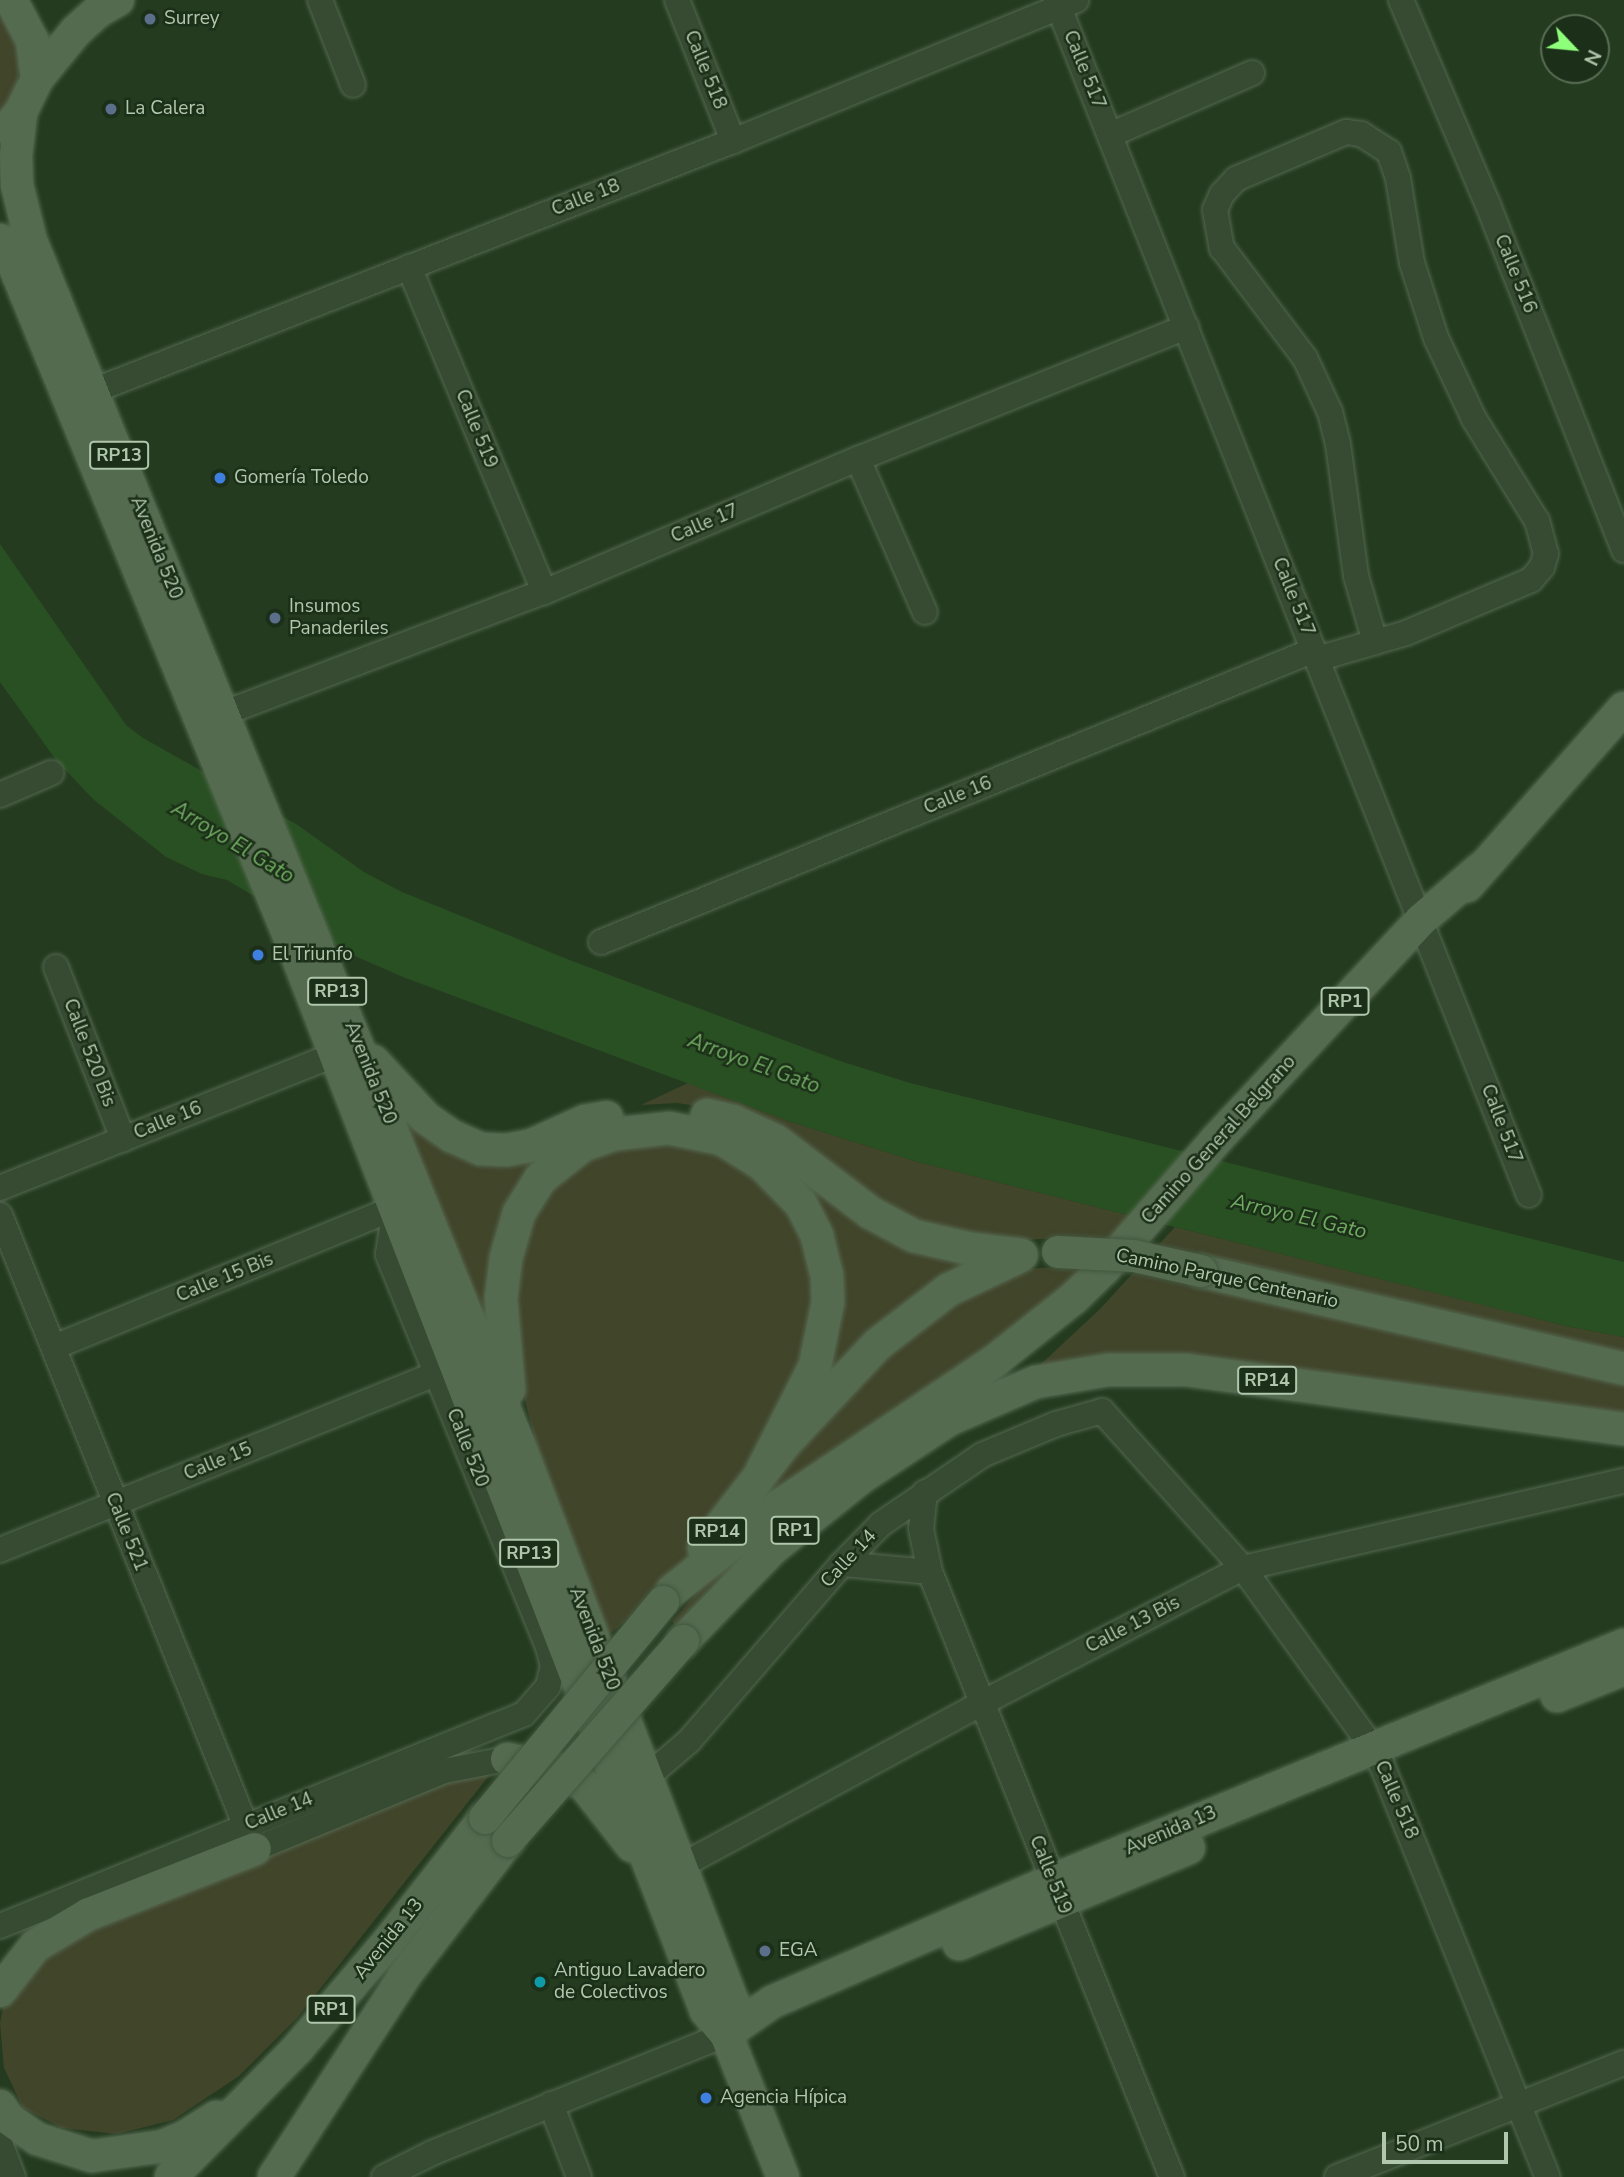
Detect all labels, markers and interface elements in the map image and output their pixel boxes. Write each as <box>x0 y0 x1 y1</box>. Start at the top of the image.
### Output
place label: Surrey <box>164 8 220 30</box>
marker: Surrey <box>142 11 158 27</box>
north arrow <box>1540 14 1610 84</box>
street label: Calle 518 <box>679 27 731 113</box>
street label: Calle 517 <box>1058 27 1110 113</box>
text: N <box>1577 45 1607 69</box>
place label: La Calera <box>125 98 205 120</box>
marker: La Calera <box>103 101 119 117</box>
street label: Calle 18 <box>549 175 623 221</box>
street label: Calle 516 <box>1489 231 1541 317</box>
street label: Calle 519 <box>450 386 502 472</box>
road number: RP13 <box>88 440 150 470</box>
place label: Gomería Toledo <box>234 467 369 489</box>
marker: Gomería Toledo <box>212 470 228 486</box>
street label: Avenida 520 <box>125 493 187 603</box>
street label: Calle 17 <box>668 500 742 548</box>
street label: Calle 517 <box>1267 554 1319 640</box>
place label: Insumos Panaderiles <box>289 596 389 640</box>
marker: Insumos Panaderiles <box>267 610 283 626</box>
street label: Calle 16 <box>921 772 995 820</box>
water label: Arroyo El Gato <box>167 796 299 888</box>
place label: El Triunfo <box>272 944 353 966</box>
marker: El Triunfo <box>250 947 266 963</box>
road number: RP13 <box>306 976 368 1006</box>
road number: RP1 <box>1320 986 1370 1016</box>
street label: Calle 520 Bis <box>58 996 120 1110</box>
street label: Avenida 520 <box>339 1018 401 1128</box>
water label: Arroyo El Gato <box>685 1027 823 1099</box>
street label: Camino General Belgrano <box>1137 1051 1301 1229</box>
street label: Calle 517 <box>1476 1081 1526 1167</box>
street label: Calle 16 <box>131 1097 205 1145</box>
water label: Arroyo El Gato <box>1229 1188 1369 1244</box>
street label: Camino Parque Centenario <box>1114 1244 1340 1314</box>
street label: Calle 15 Bis <box>173 1248 277 1308</box>
road number: RP14 <box>1236 1366 1298 1394</box>
street label: Calle 520 <box>441 1405 493 1491</box>
street label: Calle 15 <box>181 1438 255 1486</box>
street label: Calle 521 <box>100 1489 152 1575</box>
road number: RP14 <box>686 1516 748 1546</box>
road number: RP1 <box>770 1516 820 1545</box>
street label: Calle 14 <box>816 1525 882 1593</box>
road number: RP13 <box>498 1538 560 1568</box>
street label: Avenida 520 <box>564 1584 624 1694</box>
street label: Calle 13 Bis <box>1082 1592 1184 1658</box>
street label: Calle 518 <box>1369 1757 1423 1843</box>
street label: Calle 14 <box>242 1788 316 1836</box>
street label: Avenida 13 <box>1122 1802 1220 1860</box>
street label: Calle 519 <box>1024 1832 1076 1918</box>
street label: Avenida 13 <box>350 1894 428 1984</box>
place label: EGA <box>779 1940 818 1962</box>
marker: EGA <box>757 1943 773 1959</box>
place label: Antiguo Lavadero de Colectivos <box>554 1960 705 2004</box>
marker: Antiguo Lavadero de Colectivos <box>532 1974 548 1990</box>
road number: RP1 <box>306 1994 356 2024</box>
place label: Agencia Hípica <box>720 2087 847 2109</box>
marker: Agencia Hípica <box>698 2090 714 2106</box>
scale bar <box>1386 2118 1512 2162</box>
text: 50 m <box>1395 2130 1444 2158</box>

